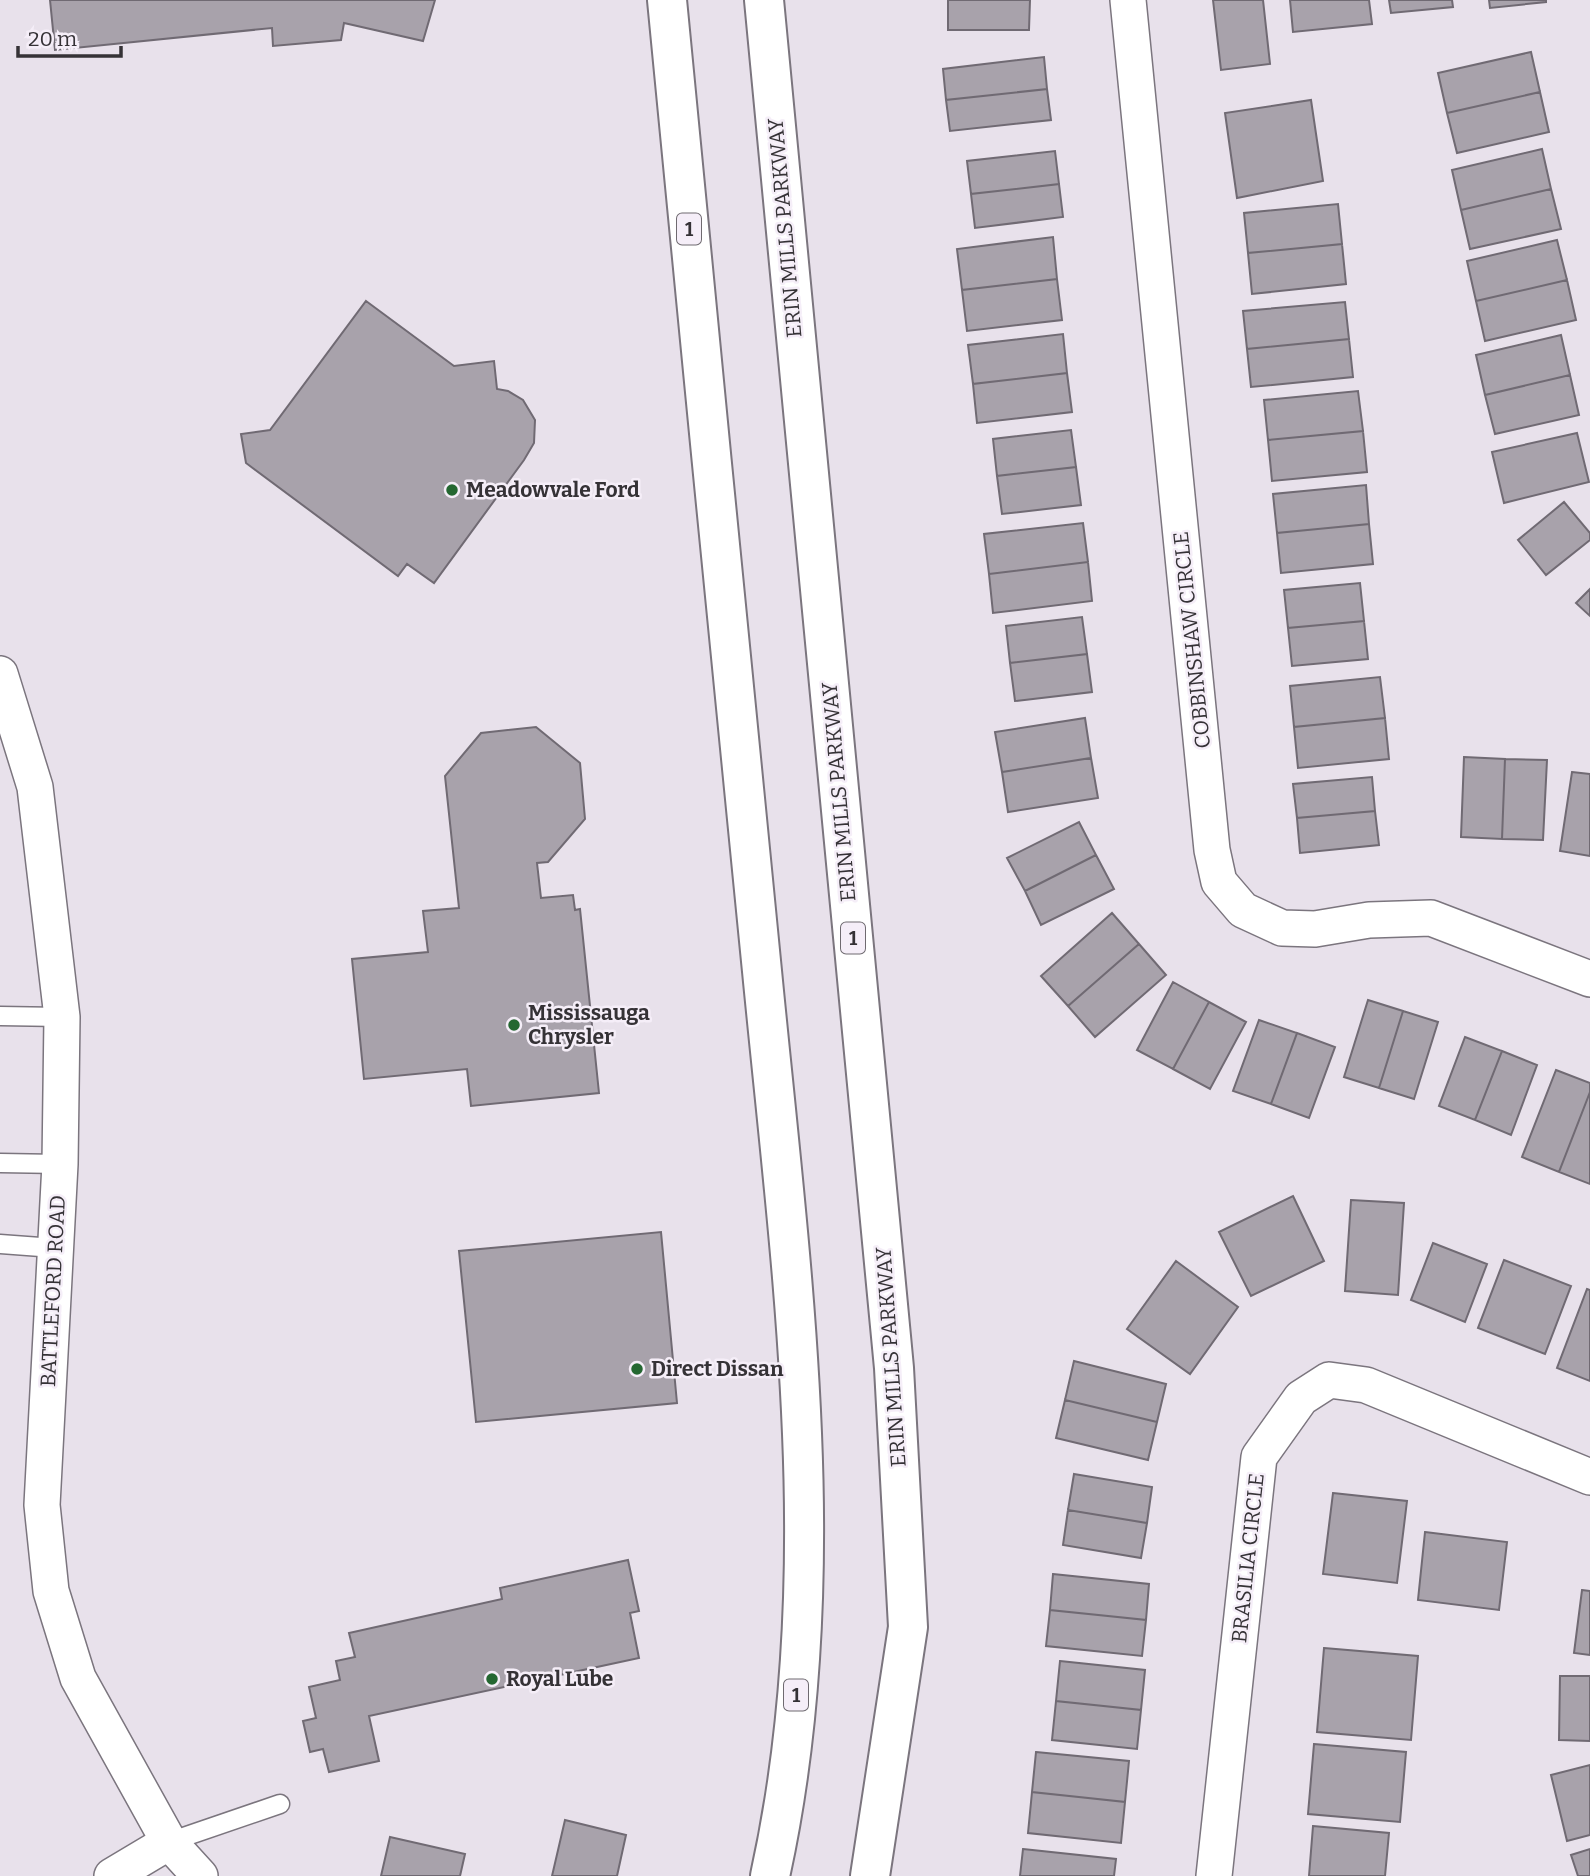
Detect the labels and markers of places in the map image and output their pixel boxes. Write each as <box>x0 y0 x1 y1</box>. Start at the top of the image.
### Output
place label: Meadowvale Ford <box>466 477 640 503</box>
marker: Meadowvale Ford <box>444 482 460 498</box>
place label: Mississauga Chrysler <box>528 1000 650 1050</box>
marker: Mississauga Chrysler <box>506 1017 522 1033</box>
place label: Direct Dissan <box>651 1356 784 1382</box>
marker: Direct Dissan <box>629 1361 645 1377</box>
place label: Royal Lube <box>506 1666 613 1692</box>
marker: Royal Lube <box>484 1671 500 1687</box>

